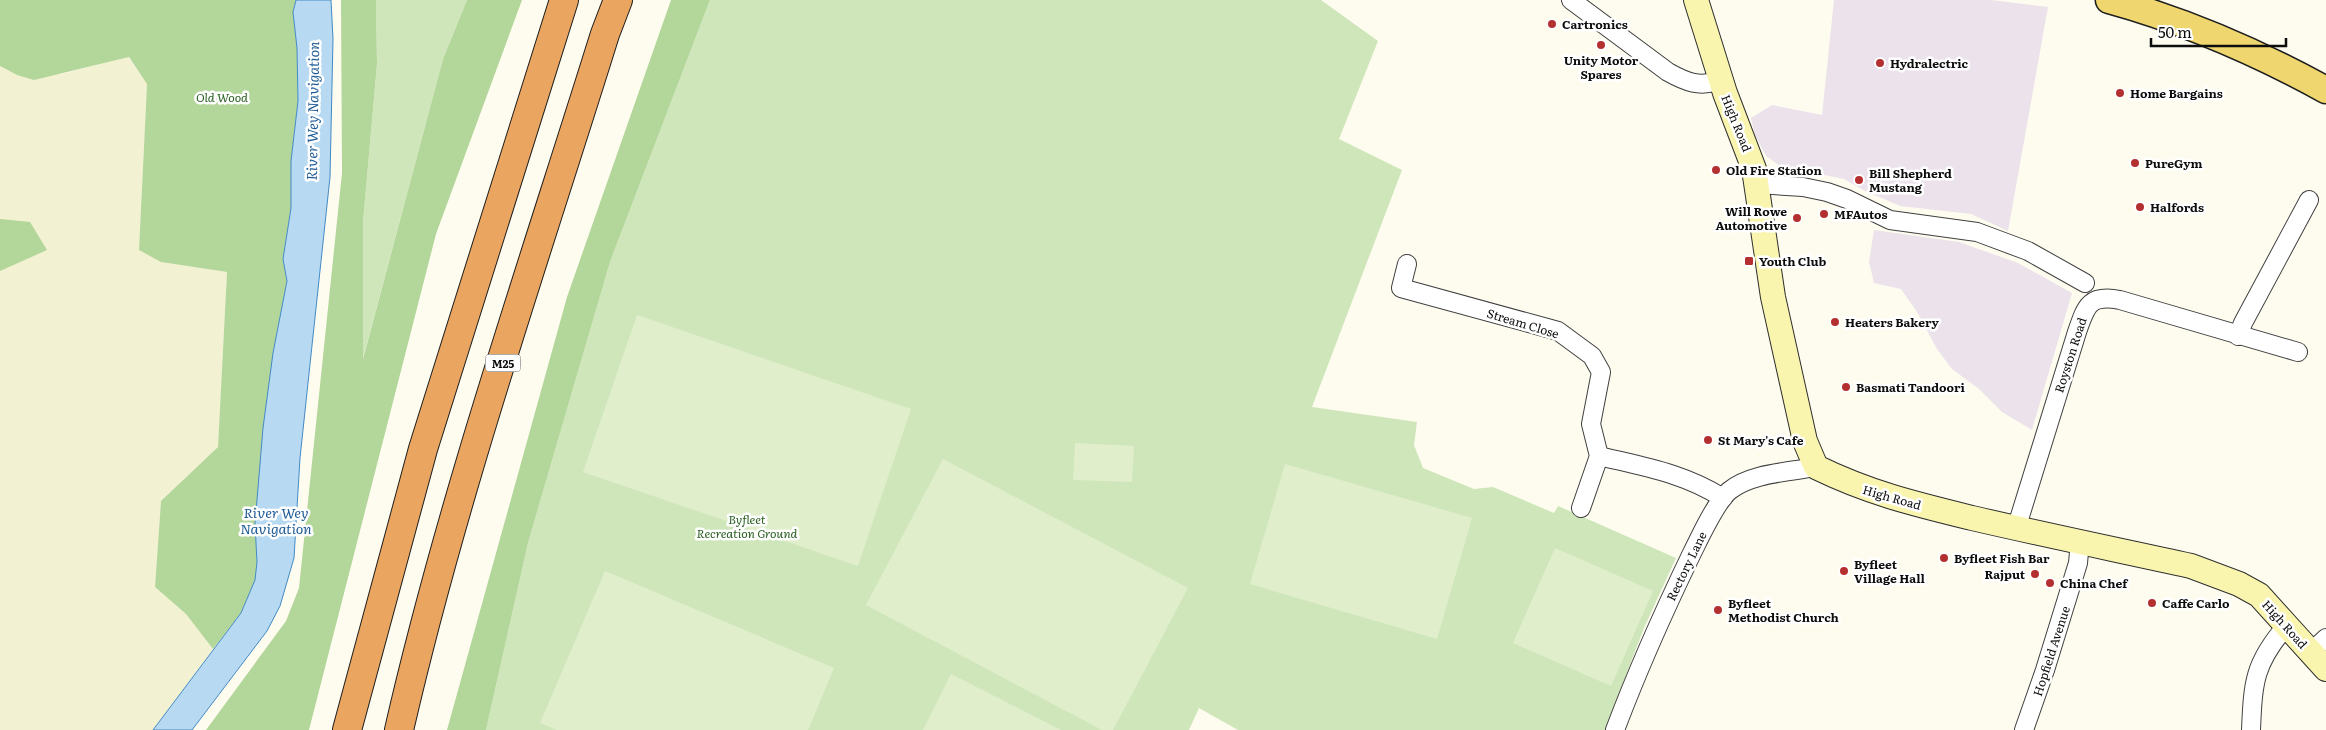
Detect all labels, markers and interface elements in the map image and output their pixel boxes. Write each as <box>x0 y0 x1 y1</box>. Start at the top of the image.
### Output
place label: Cartronics <box>1562 15 1628 33</box>
scale bar <box>2151 15 2286 47</box>
marker: Cartronics <box>1546 18 1558 30</box>
text: 50 m <box>2158 20 2192 43</box>
marker: Unity Motor Spares <box>1595 39 1607 51</box>
water label: River Wey Navigation <box>301 41 323 181</box>
place label: Unity Motor Spares <box>1564 51 1639 83</box>
place label: Hydralectric <box>1890 54 1969 72</box>
marker: Hydralectric <box>1874 57 1886 69</box>
place label: Home Bargains <box>2130 84 2223 102</box>
marker: Home Bargains <box>2114 87 2126 99</box>
park label: Old Wood <box>196 88 248 106</box>
street label: High Road <box>1717 92 1757 155</box>
place label: PureGym <box>2145 154 2202 172</box>
marker: PureGym <box>2129 157 2141 169</box>
place label: Old Fire Station <box>1726 161 1822 179</box>
marker: Old Fire Station <box>1710 164 1722 176</box>
place label: Bill Shepherd Mustang <box>1869 164 1952 196</box>
marker: Bill Shepherd Mustang <box>1853 174 1865 186</box>
place label: Halfords <box>2150 198 2204 216</box>
marker: Halfords <box>2134 201 2146 213</box>
place label: Will Rowe Automotive <box>1715 202 1787 234</box>
place label: MFAutos <box>1834 205 1887 223</box>
marker: MFAutos <box>1818 208 1830 220</box>
marker: Will Rowe Automotive <box>1791 212 1803 224</box>
place label: Youth Club <box>1759 252 1826 270</box>
marker: Youth Club <box>1743 255 1755 267</box>
street label: Stream Close <box>1485 304 1561 342</box>
place label: Heaters Bakery <box>1845 313 1939 331</box>
street label: Royston Road <box>2049 314 2091 395</box>
marker: Heaters Bakery <box>1829 316 1841 328</box>
road number: M25 <box>486 354 520 372</box>
place label: Basmati Tandoori <box>1856 378 1965 396</box>
marker: Basmati Tandoori <box>1840 381 1852 393</box>
place label: St Mary's Cafe <box>1718 431 1804 449</box>
marker: St Mary's Cafe <box>1702 434 1714 446</box>
street label: High Road <box>1861 480 1924 514</box>
water label: River Wey Navigation <box>240 502 312 538</box>
park label: Byfleet Recreation Ground <box>697 510 798 542</box>
street label: Rectory Lane <box>1661 528 1711 604</box>
place label: Byfleet Fish Bar <box>1954 549 2050 567</box>
marker: Byfleet Fish Bar <box>1938 552 1950 564</box>
place label: Byfleet Village Hall <box>1854 555 1926 587</box>
marker: Byfleet Village Hall <box>1838 565 1850 577</box>
place label: Rajput <box>1984 565 2026 583</box>
marker: Rajput <box>2029 568 2041 580</box>
place label: China Chef <box>2060 574 2129 592</box>
marker: China Chef <box>2044 577 2056 589</box>
place label: Byfleet Methodist Church <box>1728 594 1839 626</box>
place label: Caffe Carlo <box>2162 594 2230 612</box>
street label: High Road <box>2258 596 2312 653</box>
marker: Caffe Carlo <box>2146 597 2158 609</box>
marker: Byfleet Methodist Church <box>1712 604 1724 616</box>
street label: Hopfield Avenue <box>2028 604 2074 698</box>

